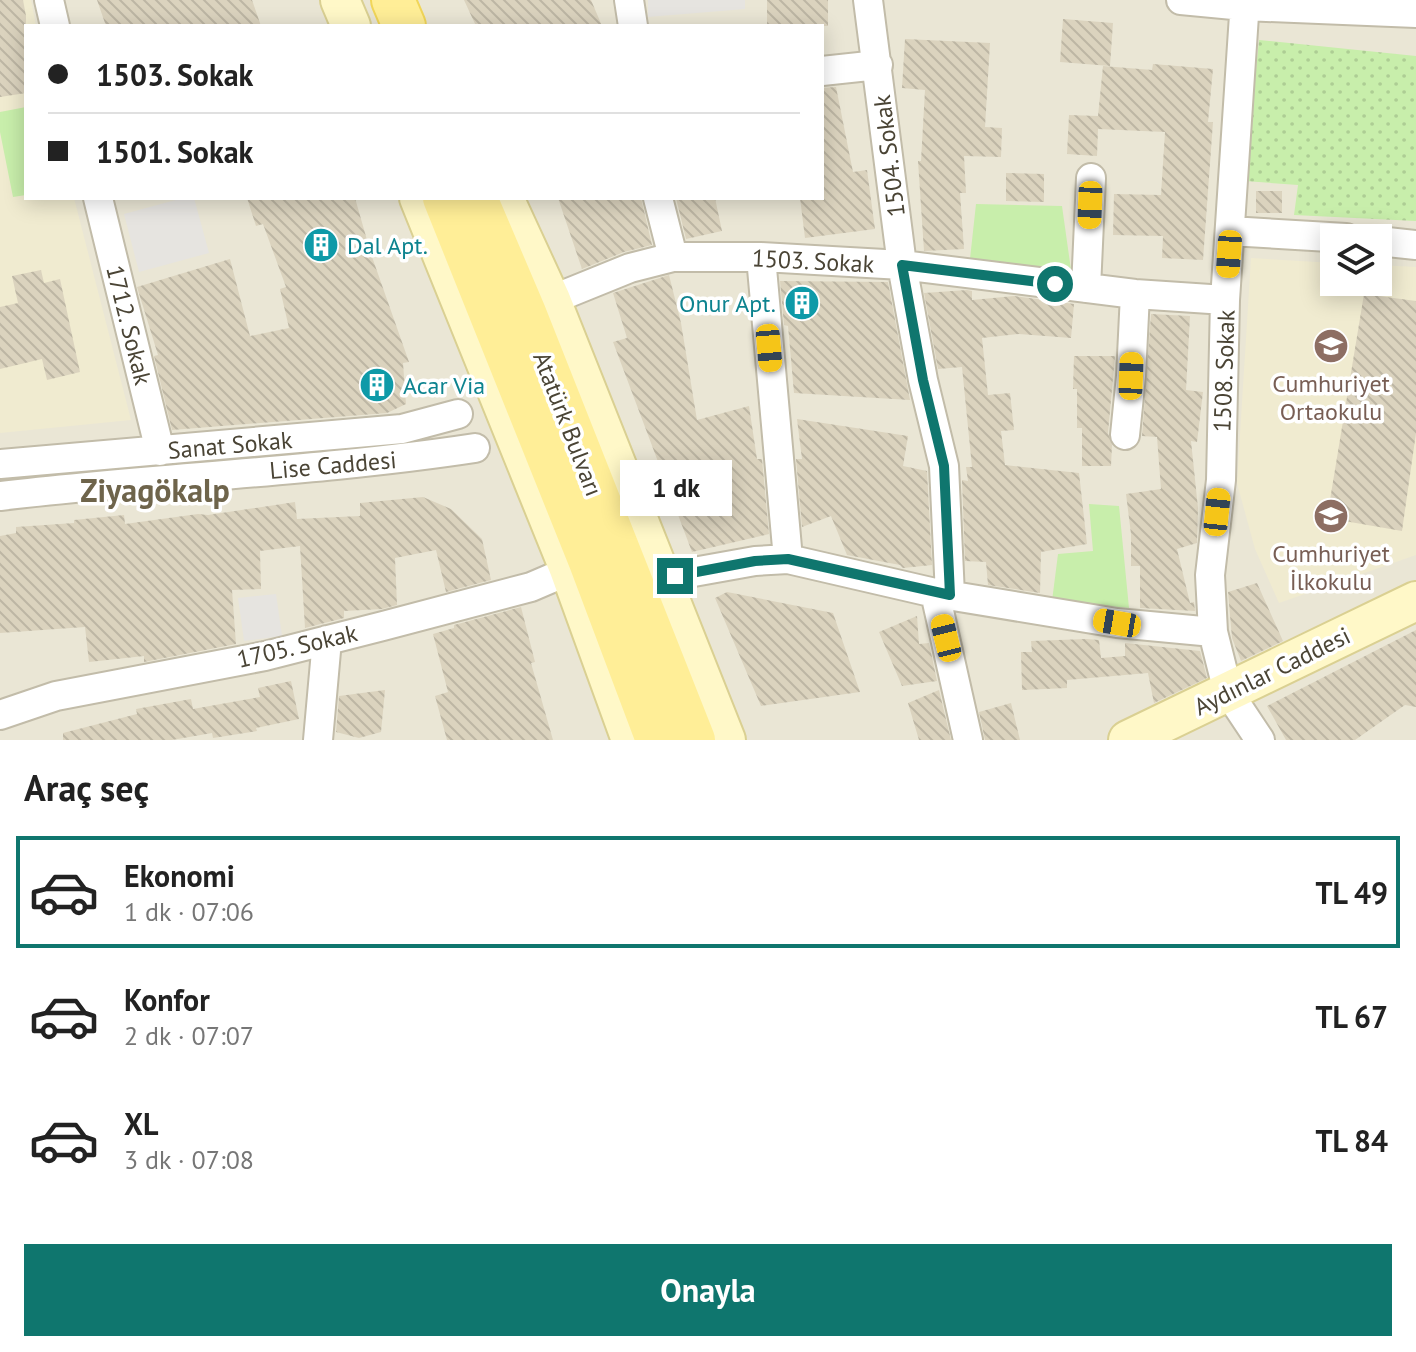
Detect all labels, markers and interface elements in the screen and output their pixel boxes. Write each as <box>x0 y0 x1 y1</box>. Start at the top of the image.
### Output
text: 1503. Sokak <box>96 55 253 94</box>
street label: 1504. Sokak <box>866 93 912 219</box>
text: 1501. Sokak <box>96 132 253 171</box>
car <box>1077 181 1103 229</box>
map controls <box>1320 224 1392 296</box>
button: layers <box>1320 224 1392 296</box>
building icon: Dal Apt. <box>302 226 340 264</box>
car <box>1215 229 1243 279</box>
place label: Dal Apt. <box>347 230 428 261</box>
street label: 1503. Sokak <box>751 242 875 280</box>
street label: 1712. Sokak <box>99 262 159 389</box>
route start <box>1037 266 1073 302</box>
building icon: Onur Apt. <box>783 284 821 322</box>
place label: Onur Apt. <box>679 288 776 319</box>
street label: 1508. Sokak <box>1206 309 1242 433</box>
car <box>755 323 783 373</box>
school or university icon: Cumhuriyet Ortaokulu <box>1312 327 1350 365</box>
street label: Atatürk Bulvarı <box>526 347 610 501</box>
car <box>1118 352 1144 400</box>
building icon: Acar Via <box>358 366 396 404</box>
place label: Cumhuriyet Ortaokulu <box>1272 368 1390 427</box>
place label: Acar Via <box>403 370 485 401</box>
street label: Sanat Sokak <box>167 424 294 466</box>
street label: Lise Caddesi <box>268 444 398 486</box>
callout: 1 dk <box>619 460 731 516</box>
district label: Ziyagökalp <box>80 469 230 511</box>
text: 1 dk <box>652 471 700 504</box>
car <box>1203 487 1231 537</box>
school or university icon: Cumhuriyet İlkokulu <box>1312 497 1350 535</box>
place label: Cumhuriyet İlkokulu <box>1272 538 1390 597</box>
route end <box>657 558 693 594</box>
car <box>1091 607 1143 639</box>
car <box>929 612 963 664</box>
street label: 1705. Sokak <box>234 617 361 675</box>
street label: Aydınlar Caddesi <box>1189 620 1355 722</box>
text: Araç seç <box>24 764 149 811</box>
icon: car <box>28 856 100 928</box>
text: Ekonomi <box>124 856 235 895</box>
text: TL 49 <box>1315 873 1388 912</box>
text: 1 dk · 07:06 <box>124 895 254 928</box>
icon: car <box>28 980 100 1052</box>
text: Konfor <box>124 980 210 1019</box>
text: TL 67 <box>1315 997 1388 1036</box>
text: 2 dk · 07:07 <box>124 1019 254 1052</box>
icon: car <box>28 1104 100 1176</box>
text: XL <box>124 1104 158 1143</box>
text: TL 84 <box>1315 1121 1388 1160</box>
text: 3 dk · 07:08 <box>124 1143 254 1176</box>
button: Onayla <box>24 1244 1392 1336</box>

